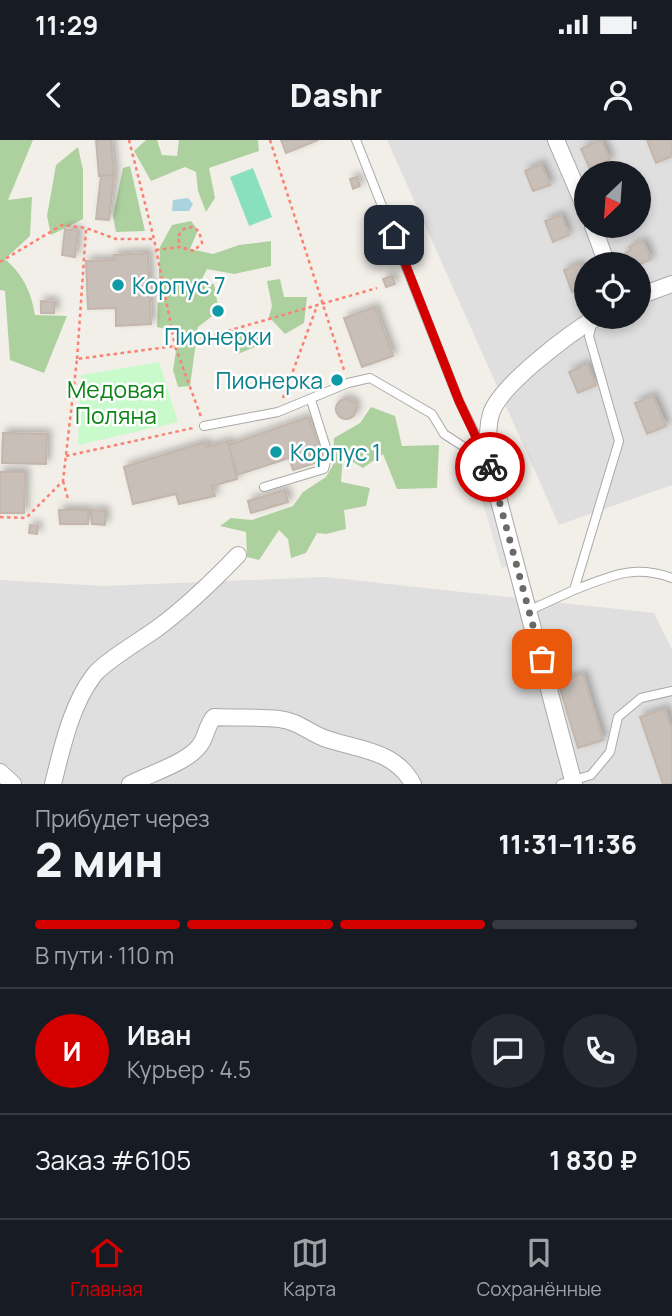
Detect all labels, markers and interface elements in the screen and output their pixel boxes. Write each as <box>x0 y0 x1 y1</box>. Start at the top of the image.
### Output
text: 11:29 <box>35 7 98 43</box>
text: Dashr <box>290 73 382 117</box>
icon: back <box>35 76 73 114</box>
icon: person <box>599 76 637 114</box>
north arrow <box>574 161 651 238</box>
map controls <box>574 161 651 329</box>
pin <box>364 205 424 265</box>
icon: home <box>375 216 413 254</box>
button: locate <box>574 252 651 329</box>
place label: Корпус 7 <box>132 269 226 301</box>
marker: Корпус 7 <box>110 277 126 293</box>
marker: Пионерки <box>210 303 226 319</box>
place label: Пионерки <box>164 320 272 352</box>
place label: Пионерка <box>216 364 323 396</box>
marker: Пионерка <box>329 372 345 388</box>
park label: Медовая Поляна <box>67 373 165 431</box>
courier <box>455 432 525 502</box>
place label: Корпус 1 <box>290 436 381 468</box>
marker: Корпус 1 <box>268 444 284 460</box>
icon: bike <box>471 448 509 486</box>
pin <box>512 629 572 689</box>
icon: bag <box>523 640 561 678</box>
text: Прибудет через <box>35 802 210 834</box>
text: 11:31–11:36 <box>498 826 637 862</box>
text: 2 мин <box>35 828 163 891</box>
text: В пути · 110 m <box>35 939 174 971</box>
button: chat <box>471 1014 545 1088</box>
button: phone <box>563 1014 637 1088</box>
text: Иван <box>127 1017 191 1053</box>
text: И <box>63 1033 81 1069</box>
text: Курьер · 4.5 <box>127 1053 251 1085</box>
text: Заказ #6105 <box>35 1142 191 1178</box>
text: 1 830 ₽ <box>549 1142 637 1178</box>
tab: Главная <box>70 1234 143 1302</box>
tab: Карта <box>283 1234 336 1302</box>
tab: Сохранённые <box>477 1234 602 1302</box>

